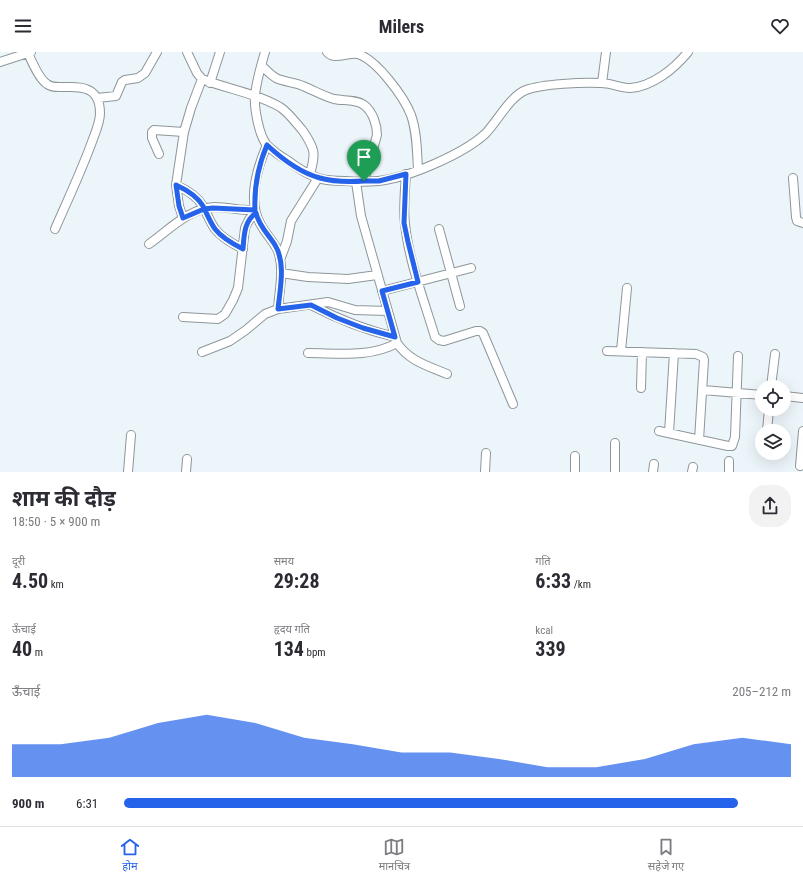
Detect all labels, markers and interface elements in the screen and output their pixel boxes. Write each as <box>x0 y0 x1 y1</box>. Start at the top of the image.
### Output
icon: menu <box>12 15 34 37</box>
icon: heart <box>769 15 791 37</box>
text: Milers <box>379 16 424 37</box>
pin <box>347 140 381 181</box>
icon: arrive <box>353 146 375 168</box>
map controls <box>755 380 791 460</box>
button: locate <box>755 380 791 416</box>
button: layers <box>755 424 791 460</box>
button: share <box>749 485 791 527</box>
text: शाम की दौड़ <box>12 486 116 511</box>
text: 18:50 · 5 × 900 m <box>12 514 100 529</box>
text: दूरी <box>12 555 25 568</box>
text: समय <box>274 555 294 568</box>
text: गति <box>535 555 551 568</box>
text: 4.50 <box>12 569 48 593</box>
text: 29:28 <box>274 569 320 593</box>
text: 6:33 <box>535 569 571 593</box>
text: km <box>48 578 64 591</box>
text: /km <box>571 578 591 591</box>
text: ऊँचाई <box>12 623 36 636</box>
text: हृदय गति <box>274 623 310 636</box>
text: kcal <box>535 624 553 637</box>
text: 40 <box>12 637 32 661</box>
text: 134 <box>274 637 304 661</box>
text: 339 <box>535 637 566 661</box>
text: m <box>32 646 43 659</box>
text: bpm <box>304 646 326 659</box>
text: ऊँचाई <box>12 684 40 699</box>
text: 205–212 m <box>732 684 791 699</box>
text: 900 m <box>12 796 44 811</box>
text: 6:31 <box>76 796 98 811</box>
tab: होम <box>119 836 141 874</box>
tab: मानचित्र <box>379 836 410 874</box>
tab: सहेजे गए <box>648 836 684 874</box>

